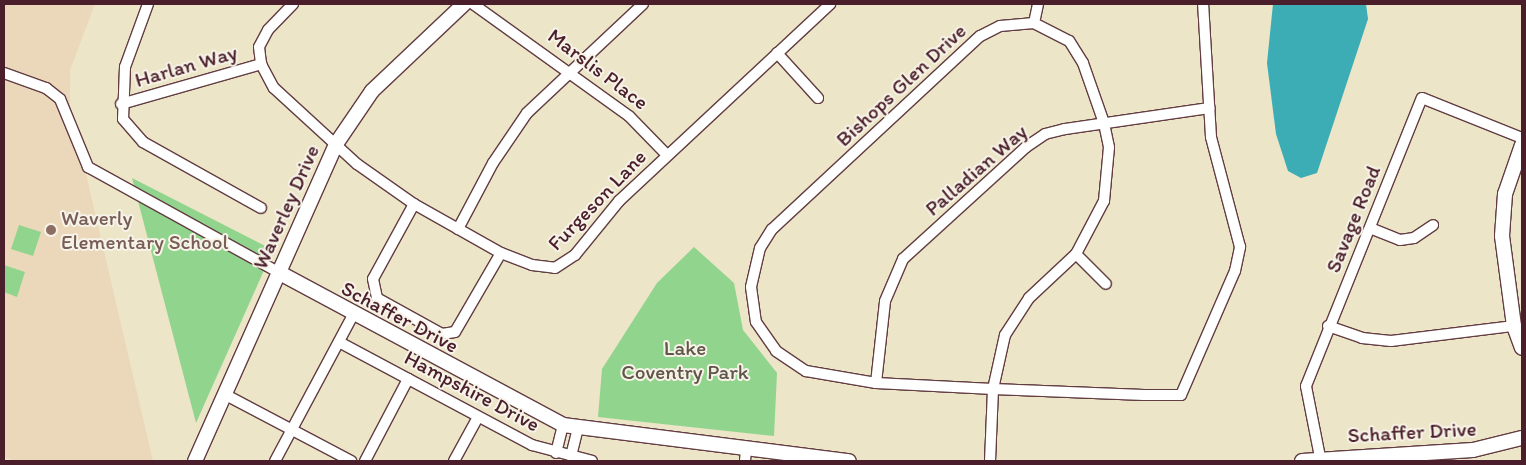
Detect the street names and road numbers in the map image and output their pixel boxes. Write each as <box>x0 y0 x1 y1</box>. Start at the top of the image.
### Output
street label: Bishops Glen Drive <box>831 18 971 152</box>
street label: Marslis Place <box>543 23 653 115</box>
street label: Harlan Way <box>132 39 240 93</box>
street label: Palladian Way <box>920 119 1032 221</box>
street label: Waverley Drive <box>247 141 325 273</box>
street label: Furgeson Lane <box>542 144 652 256</box>
street label: Savage Road <box>1320 162 1386 276</box>
street label: Schaffer Drive <box>337 276 463 358</box>
street label: Hampshire Drive <box>400 345 544 437</box>
street label: Schaffer Drive <box>1347 416 1477 448</box>

